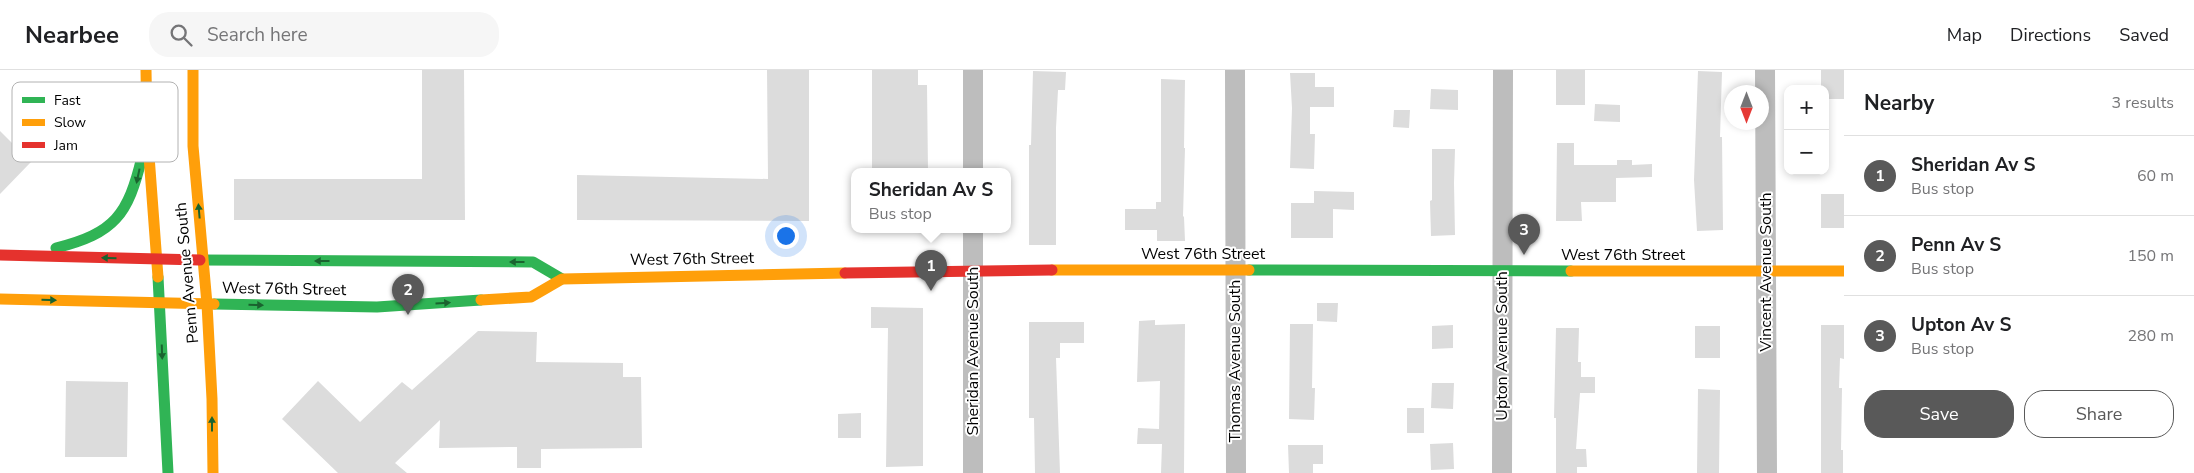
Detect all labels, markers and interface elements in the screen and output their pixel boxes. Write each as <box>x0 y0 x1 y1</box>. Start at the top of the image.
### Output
search box <box>149 12 499 57</box>
text: Nearbee <box>25 19 119 51</box>
icon: search <box>167 21 195 49</box>
text: Search here <box>207 22 308 48</box>
text: Map <box>1947 23 1982 47</box>
text: Directions <box>2010 23 2091 47</box>
text: Saved <box>2119 23 2169 47</box>
legend <box>12 82 178 162</box>
north arrow <box>1724 85 1769 130</box>
map controls <box>1784 85 1829 175</box>
button: + <box>1784 85 1829 130</box>
text: Nearby <box>1864 89 1934 117</box>
text: Fast <box>54 91 80 110</box>
text: 3 results <box>2112 92 2174 114</box>
text: Slow <box>54 113 86 132</box>
button: − <box>1784 130 1829 175</box>
text: Jam <box>53 136 78 155</box>
text: Sheridan Av S <box>1911 152 2035 178</box>
text: 1 <box>1875 165 1885 187</box>
text: 60 m <box>2137 165 2174 187</box>
popup <box>851 168 1011 233</box>
one-way arrow <box>133 169 141 185</box>
text: Sheridan Av S <box>869 177 993 203</box>
text: Bus stop <box>1911 178 1974 200</box>
street label: Vincent Avenue South <box>1755 192 1777 353</box>
street label: Penn Avenue South <box>170 202 204 344</box>
one-way arrow <box>194 203 202 219</box>
text: Bus stop <box>869 203 932 225</box>
pin: 3 <box>1508 214 1540 255</box>
your location <box>773 223 799 249</box>
text: Penn Av S <box>1911 232 2001 258</box>
street label: West 76th Street <box>1141 243 1265 265</box>
street label: West 76th Street <box>1561 244 1685 266</box>
text: 2 <box>1875 245 1885 267</box>
text: 150 m <box>2127 245 2174 267</box>
street label: West 76th Street <box>630 247 755 271</box>
pin: 1 <box>915 250 947 291</box>
one-way arrow <box>101 253 117 261</box>
one-way arrow <box>314 257 330 265</box>
one-way arrow <box>509 258 525 266</box>
text: Bus stop <box>1911 258 1974 280</box>
street label: Sheridan Avenue South <box>962 267 984 435</box>
street label: Upton Avenue South <box>1491 271 1513 421</box>
pin: 2 <box>392 274 424 315</box>
street label: West 76th Street <box>222 277 347 301</box>
street label: Thomas Avenue South <box>1224 280 1246 442</box>
one-way arrow <box>41 296 57 304</box>
one-way arrow <box>435 298 451 306</box>
one-way arrow <box>248 301 264 309</box>
text: Upton Av S <box>1911 312 2011 338</box>
text: 3 <box>1875 325 1885 347</box>
text: 280 m <box>2127 325 2174 347</box>
text: Bus stop <box>1911 338 1974 360</box>
one-way arrow <box>159 345 167 361</box>
button: Save <box>1864 390 2014 438</box>
button: Share <box>2024 390 2174 438</box>
one-way arrow <box>208 416 216 432</box>

